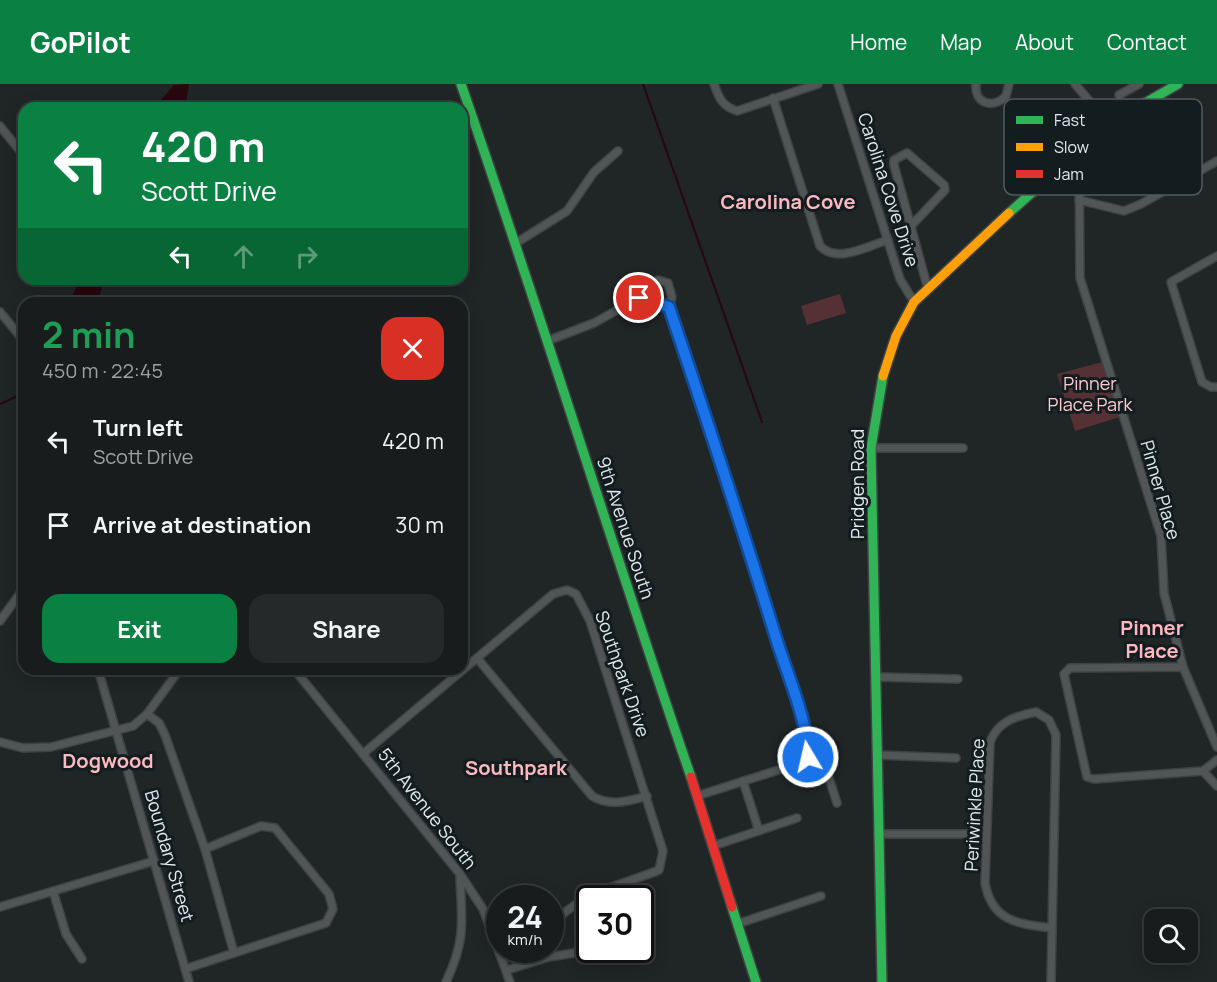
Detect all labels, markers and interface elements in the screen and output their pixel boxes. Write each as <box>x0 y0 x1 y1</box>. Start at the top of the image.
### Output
text: GoPilot <box>30 23 131 61</box>
text: Home <box>850 28 907 56</box>
text: Map <box>940 28 982 56</box>
text: About <box>1015 28 1074 56</box>
text: Contact <box>1107 28 1187 56</box>
legend <box>1004 99 1202 195</box>
text: Fast <box>1054 109 1085 131</box>
street label: Carolina Cove Drive <box>853 110 925 270</box>
text: 420 m <box>141 117 265 175</box>
icon: left <box>42 126 120 204</box>
text: Slow <box>1054 136 1089 158</box>
text: Jam <box>1054 163 1084 185</box>
text: Scott Drive <box>141 172 277 209</box>
district label: Carolina Cove <box>720 188 856 215</box>
icon: left <box>164 240 197 273</box>
icon: ahead <box>227 240 260 273</box>
icon: right <box>290 240 323 273</box>
pin <box>613 272 664 323</box>
icon: arrive <box>622 281 655 314</box>
text: 2 min <box>42 310 136 359</box>
button: close <box>381 317 444 380</box>
text: 450 m · 22:45 <box>42 357 163 384</box>
park label: Pinner Place Park <box>1048 371 1133 416</box>
text: Turn left <box>93 413 183 443</box>
icon: left <box>42 425 75 458</box>
text: 420 m <box>382 426 444 456</box>
street label: Pridgen Road <box>845 429 869 539</box>
street label: Pinner Place <box>1135 437 1187 542</box>
text: Scott Drive <box>93 443 194 470</box>
street label: 9th Avenue South <box>592 453 660 602</box>
icon: arrive <box>42 509 75 542</box>
text: Arrive at destination <box>93 510 311 540</box>
text: 30 m <box>395 510 444 540</box>
button: Exit <box>42 594 237 663</box>
button: Share <box>249 594 444 663</box>
street label: Southpark Drive <box>590 607 656 740</box>
district label: Pinner Place <box>1120 614 1184 664</box>
position arrow <box>776 725 840 789</box>
street label: Periwinkle Place <box>959 738 989 872</box>
street label: 5th Avenue South <box>373 743 483 874</box>
district label: Dogwood <box>62 747 154 774</box>
district label: Southpark <box>465 754 568 781</box>
street label: Boundary Street <box>140 787 200 924</box>
speed limit sign: 30 <box>576 885 654 963</box>
text: 24 <box>507 896 543 937</box>
map controls <box>1144 909 1198 963</box>
button: search <box>1144 909 1198 963</box>
text: km/h <box>508 929 542 950</box>

